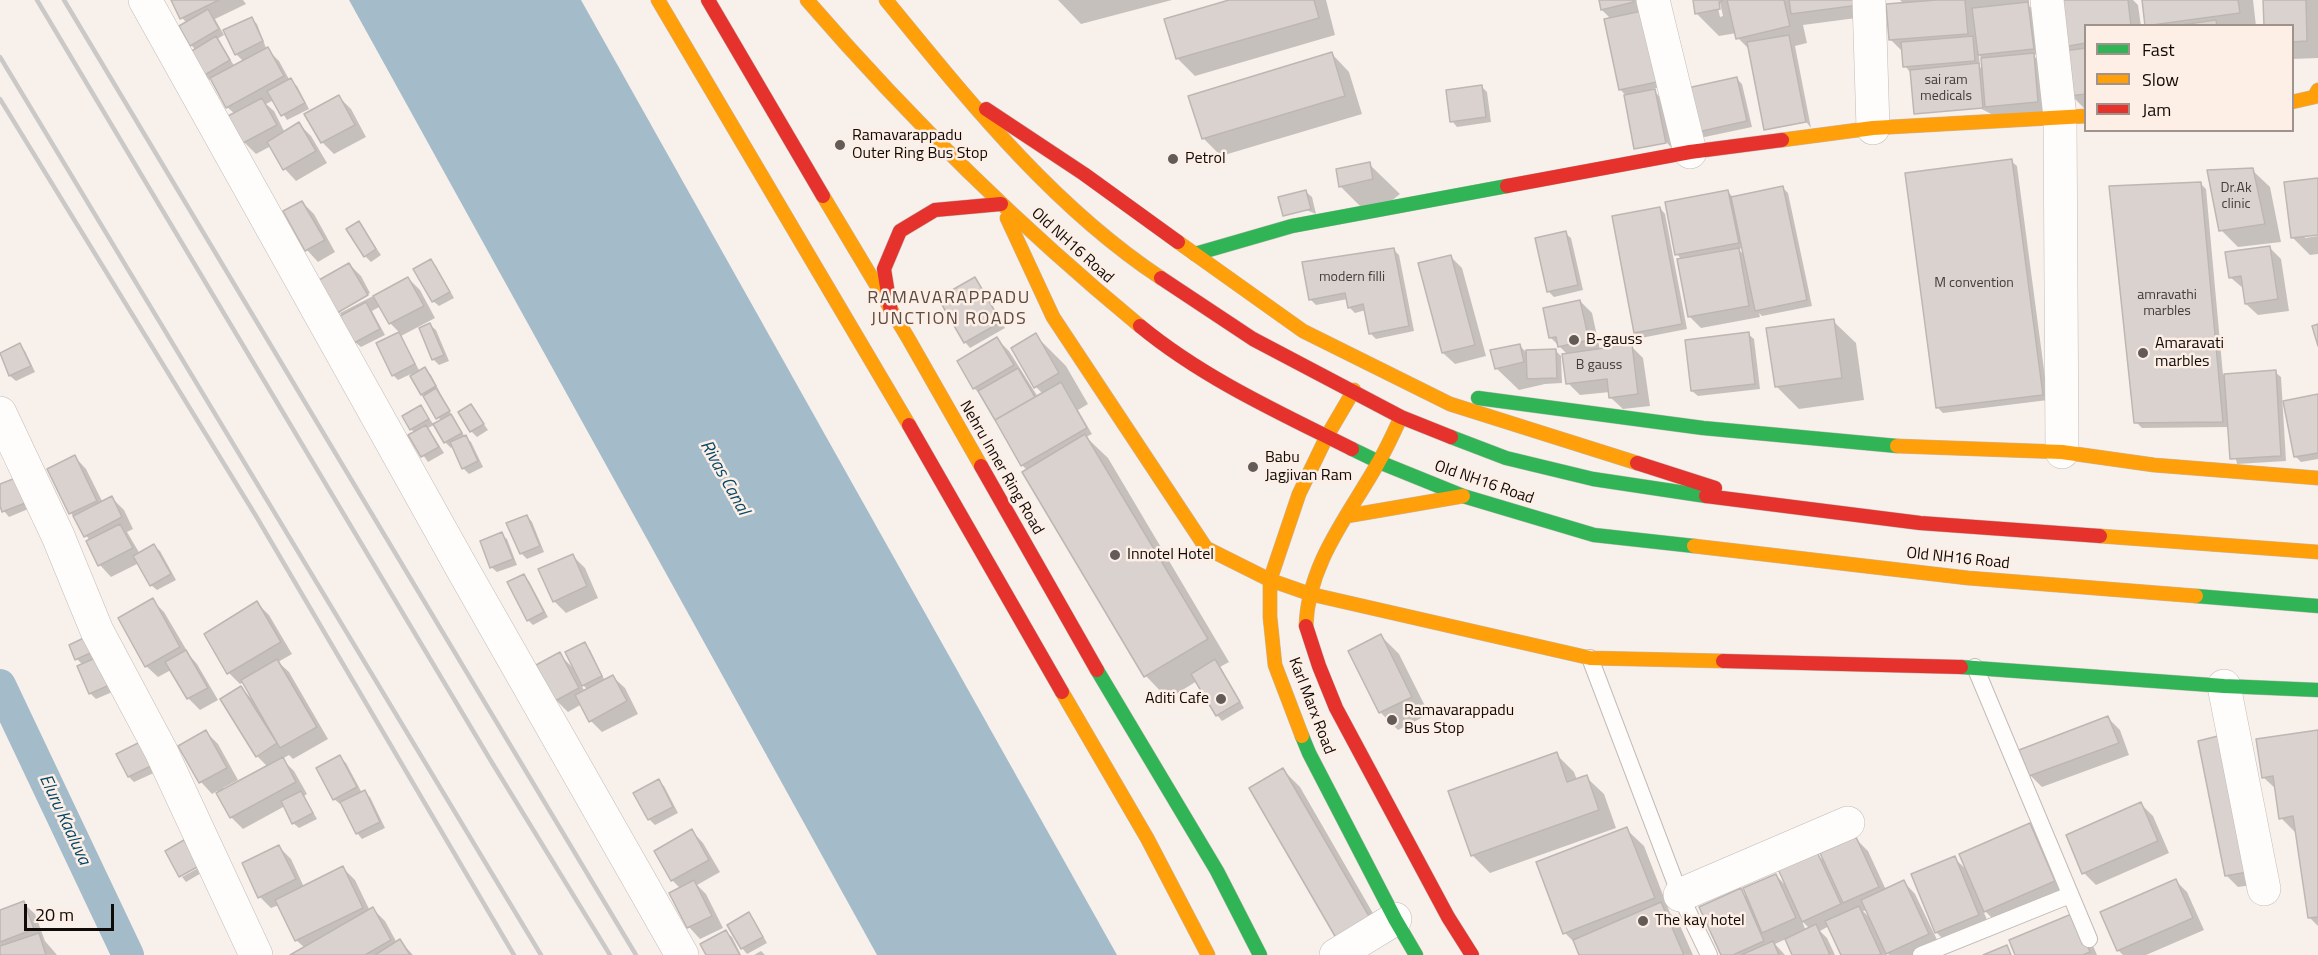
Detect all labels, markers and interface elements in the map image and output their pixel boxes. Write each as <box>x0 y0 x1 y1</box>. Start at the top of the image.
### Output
legend <box>2084 24 2294 132</box>
text: Fast <box>2142 36 2175 63</box>
text: Slow <box>2142 66 2179 93</box>
house number: sai ram medicals <box>1920 73 1972 106</box>
text: Jam <box>2142 96 2171 123</box>
place label: Ramavarappadu Outer Ring Bus Stop <box>852 126 988 164</box>
marker: Ramavarappadu Outer Ring Bus Stop <box>833 138 847 152</box>
place label: Petrol <box>1185 149 1226 169</box>
marker: Petrol <box>1166 152 1180 166</box>
house number: Dr.Ak clinic <box>2220 181 2252 214</box>
street label: Old NH16 Road <box>1027 204 1117 288</box>
house number: modern filli <box>1319 270 1385 286</box>
house number: M convention <box>1934 276 2014 292</box>
district label: RAMAVARAPPADU JUNCTION ROADS <box>867 288 1031 330</box>
house number: amravathi marbles <box>2137 288 2197 320</box>
place label: B-gauss <box>1586 330 1642 350</box>
marker: B-gauss <box>1567 333 1581 347</box>
place label: Amaravati marbles <box>2155 334 2224 372</box>
marker: Amaravati marbles <box>2136 346 2150 360</box>
house number: B gauss <box>1576 358 1622 374</box>
street label: Nehru Inner Ring Road <box>955 398 1047 538</box>
water label: Rivas Canal <box>695 437 753 519</box>
place label: Babu Jagjivan Ram <box>1265 448 1352 486</box>
street label: Old NH16 Road <box>1432 457 1536 509</box>
marker: Babu Jagjivan Ram <box>1246 460 1260 474</box>
street label: Old NH16 Road <box>1905 544 2011 574</box>
place label: Innotel Hotel <box>1127 545 1214 565</box>
marker: Innotel Hotel <box>1108 548 1122 562</box>
street label: Karl Marx Road <box>1284 655 1338 757</box>
place label: Aditi Cafe <box>1145 689 1209 709</box>
marker: Aditi Cafe <box>1214 692 1228 706</box>
place label: Ramavarappadu Bus Stop <box>1404 701 1514 739</box>
marker: Ramavarappadu Bus Stop <box>1385 713 1399 727</box>
water label: Eluru Kaaluva <box>34 771 94 869</box>
scale bar <box>27 892 117 930</box>
text: 20 m <box>35 901 74 928</box>
place label: The kay hotel <box>1655 911 1745 931</box>
marker: The kay hotel <box>1636 914 1650 928</box>

